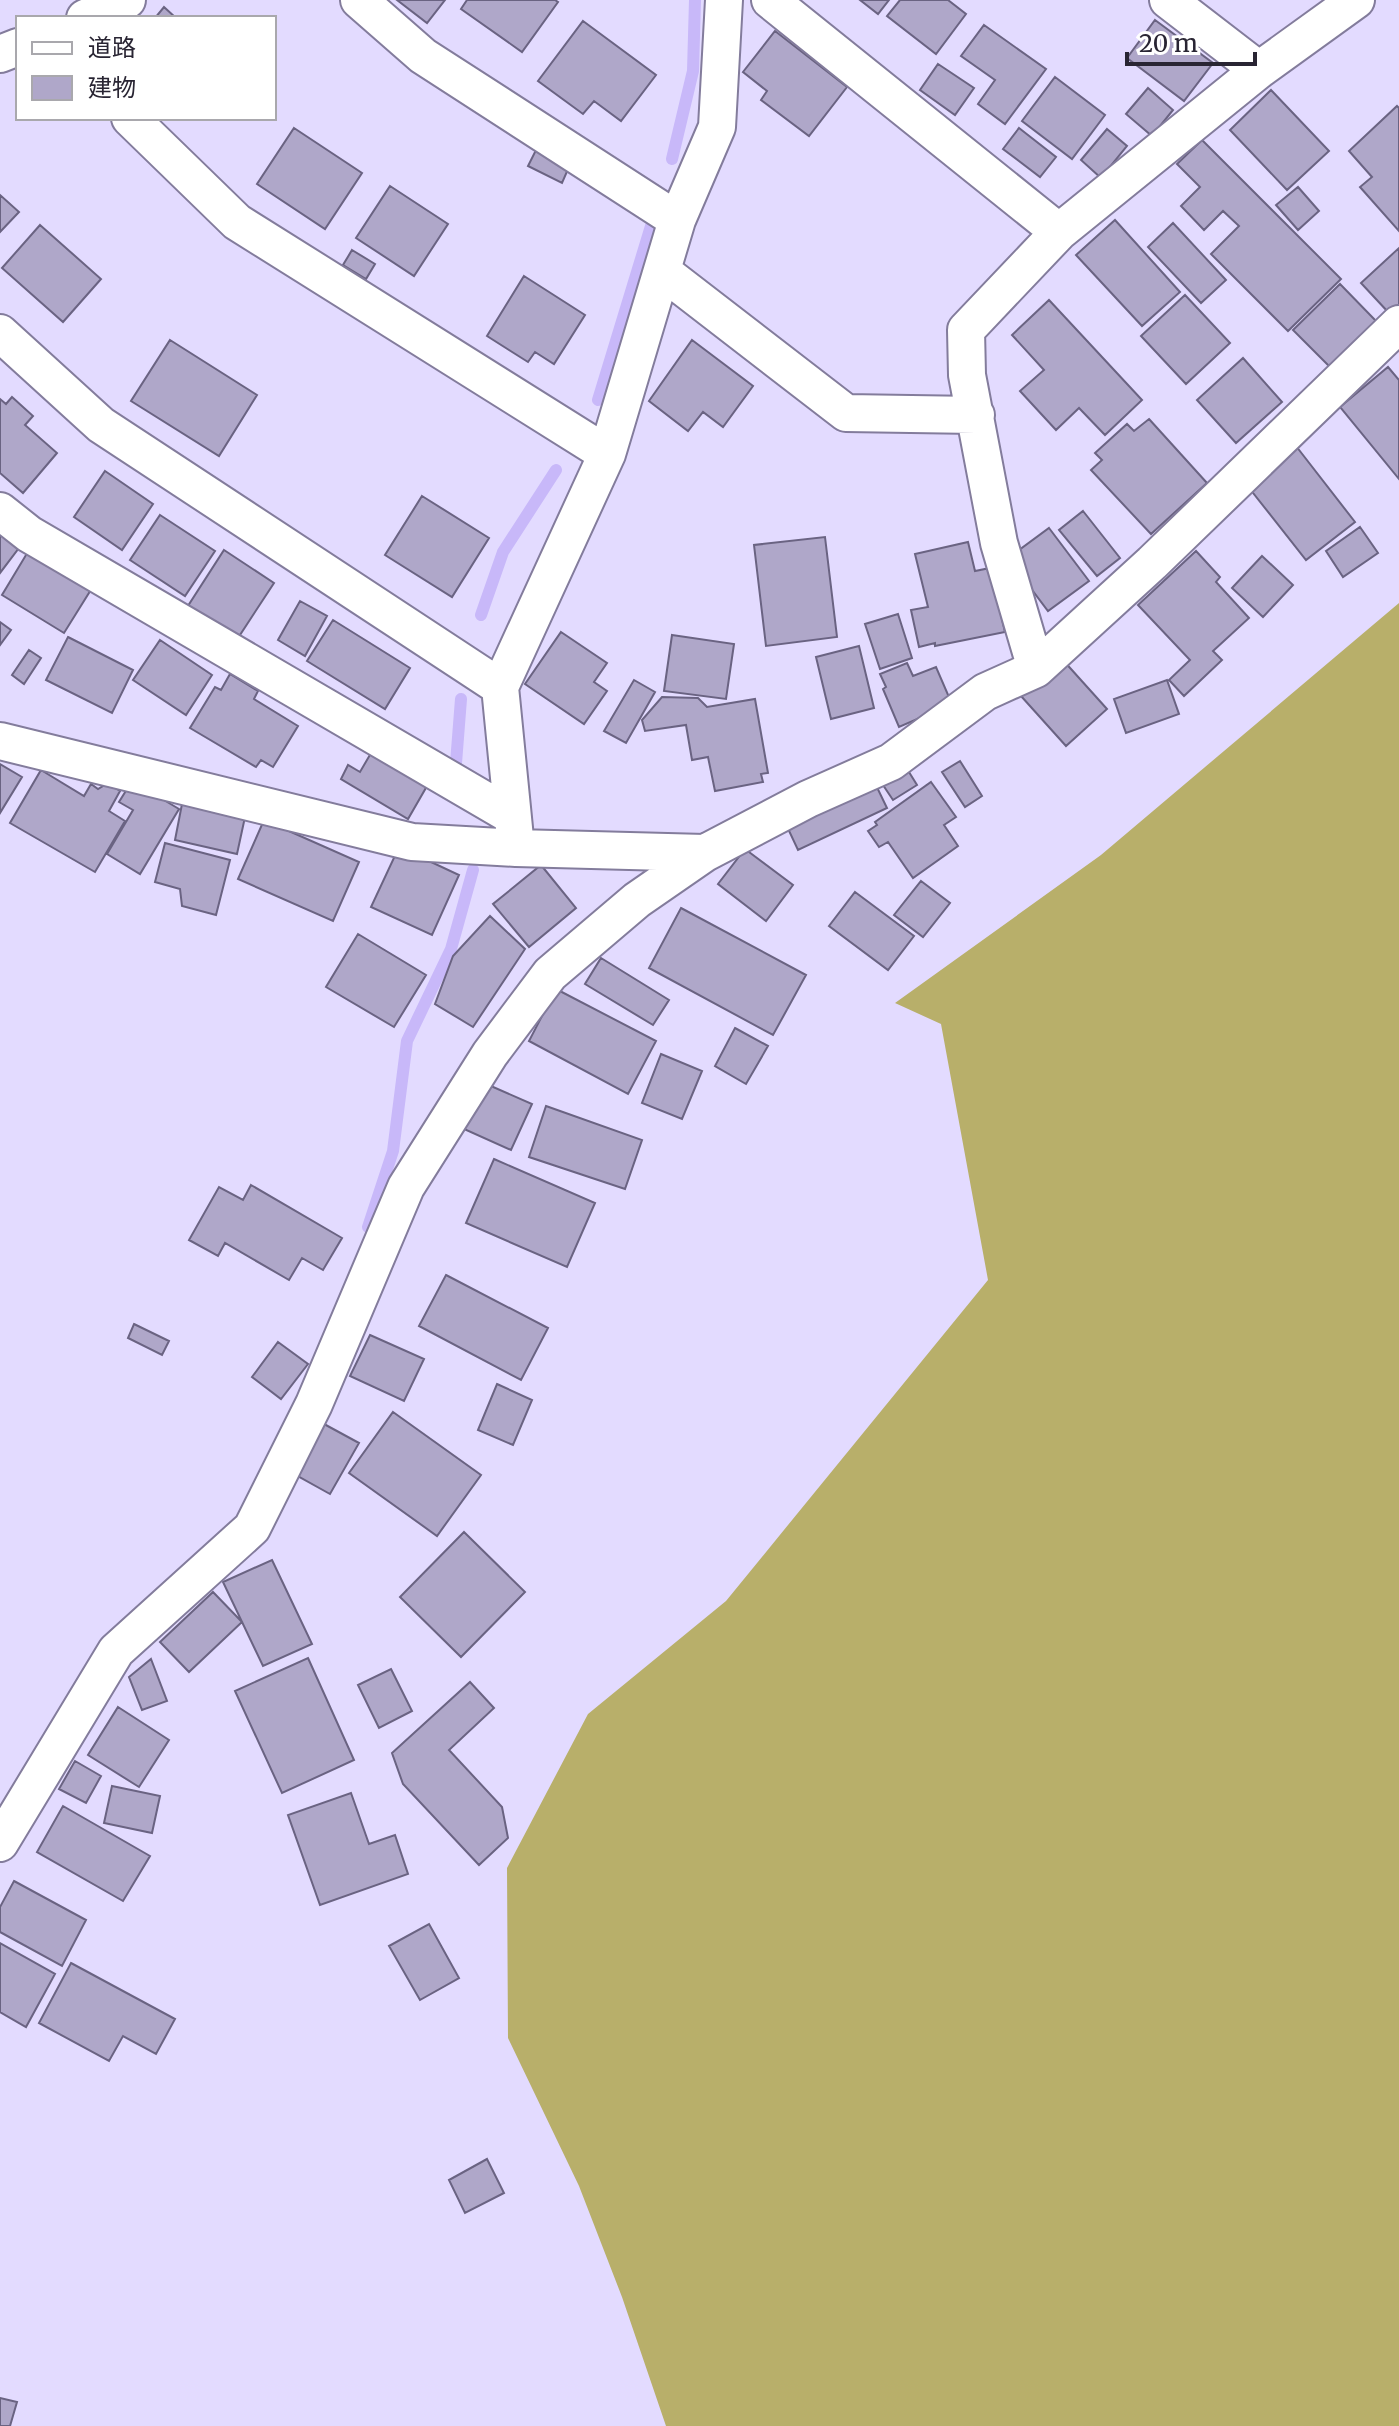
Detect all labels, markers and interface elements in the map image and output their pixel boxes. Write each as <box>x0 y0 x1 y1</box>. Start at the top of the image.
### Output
legend <box>16 16 276 120</box>
scale bar <box>1127 16 1255 66</box>
text: 20 m <box>1139 28 1198 59</box>
text: 道路 <box>88 32 136 63</box>
text: 建物 <box>88 72 136 103</box>

